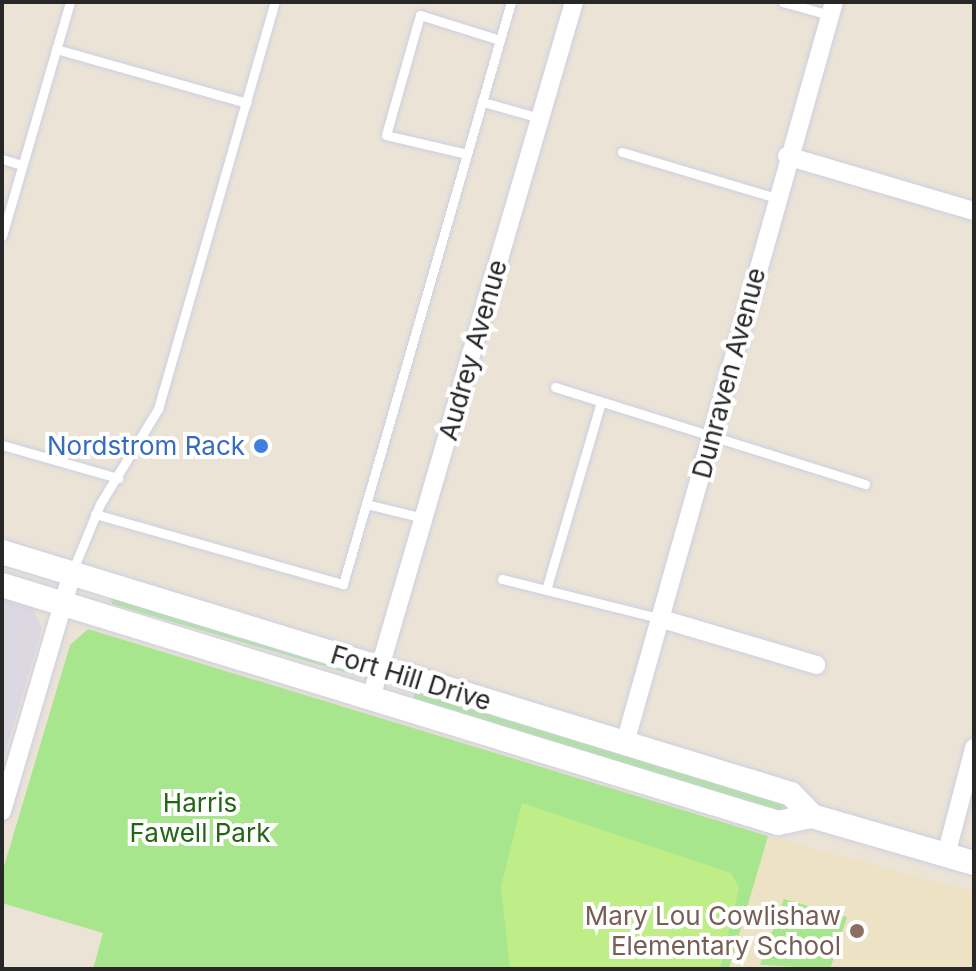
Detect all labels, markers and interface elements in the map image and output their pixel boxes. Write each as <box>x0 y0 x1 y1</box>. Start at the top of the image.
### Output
street label: Audrey Avenue <box>432 256 514 444</box>
street label: Dunraven Avenue <box>686 264 772 482</box>
place label: Nordstrom Rack <box>47 430 245 462</box>
marker: Nordstrom Rack <box>252 437 270 455</box>
street label: Fort Hill Drive <box>327 639 495 717</box>
park label: Harris Fawell Park <box>130 787 270 848</box>
place label: Mary Lou Cowlishaw Elementary School <box>585 900 841 962</box>
marker: Mary Lou Cowlishaw Elementary School <box>848 922 866 940</box>

